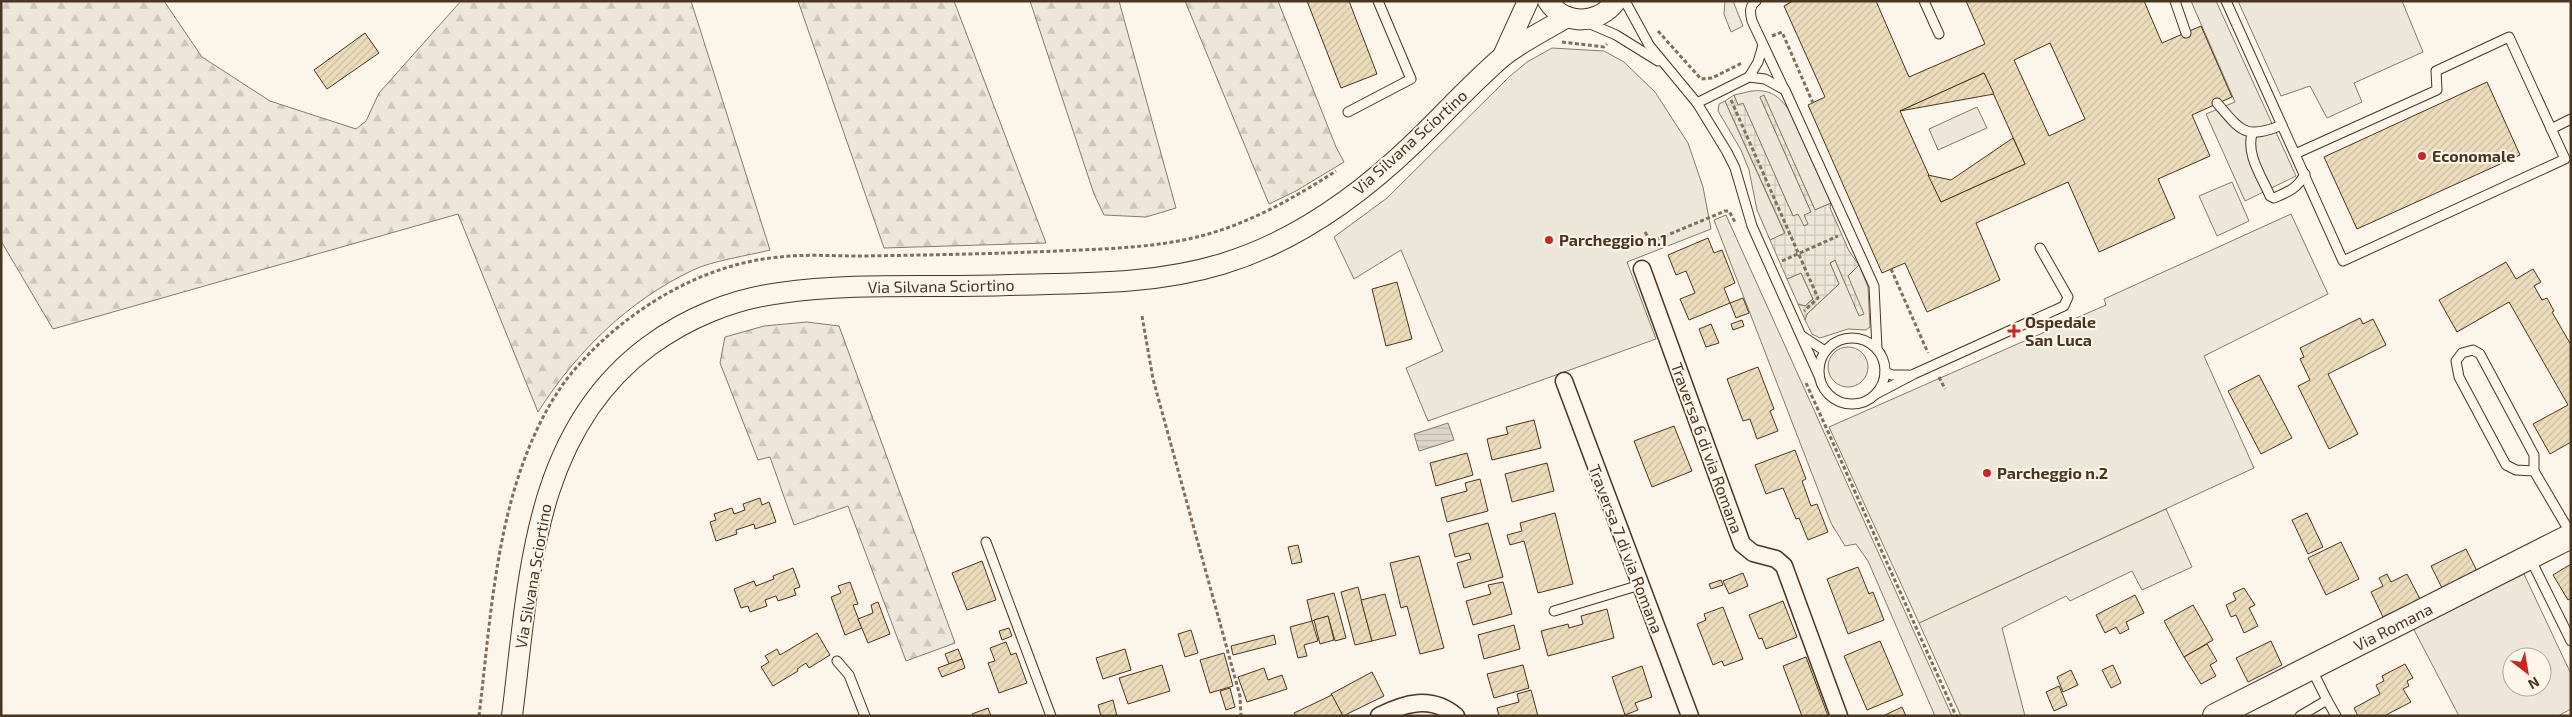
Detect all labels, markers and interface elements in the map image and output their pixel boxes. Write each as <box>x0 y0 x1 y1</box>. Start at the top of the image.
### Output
street label: Via Silvana Sciortino <box>1349 85 1471 198</box>
place label: Economale <box>2432 146 2515 165</box>
marker: Economale <box>2416 150 2428 162</box>
place label: Parcheggio n.1 <box>1559 230 1667 249</box>
marker: Parcheggio n.1 <box>1543 234 1555 246</box>
street label: Via Silvana Sciortino <box>867 275 1015 296</box>
place label: Ospedale San Luca <box>2025 312 2096 349</box>
marker: Ospedale San Luca <box>2007 324 2021 338</box>
street label: Traversa 6 di via Romana <box>1668 360 1747 536</box>
street label: Traversa 7 di via Romana <box>1585 462 1668 636</box>
place label: Parcheggio n.2 <box>1997 463 2108 482</box>
marker: Parcheggio n.2 <box>1981 467 1993 479</box>
street label: Via Silvana Sciortino <box>510 502 555 650</box>
street label: Via Romana <box>2350 599 2435 655</box>
north arrow <box>2502 647 2552 697</box>
text: N <box>2525 674 2543 693</box>

